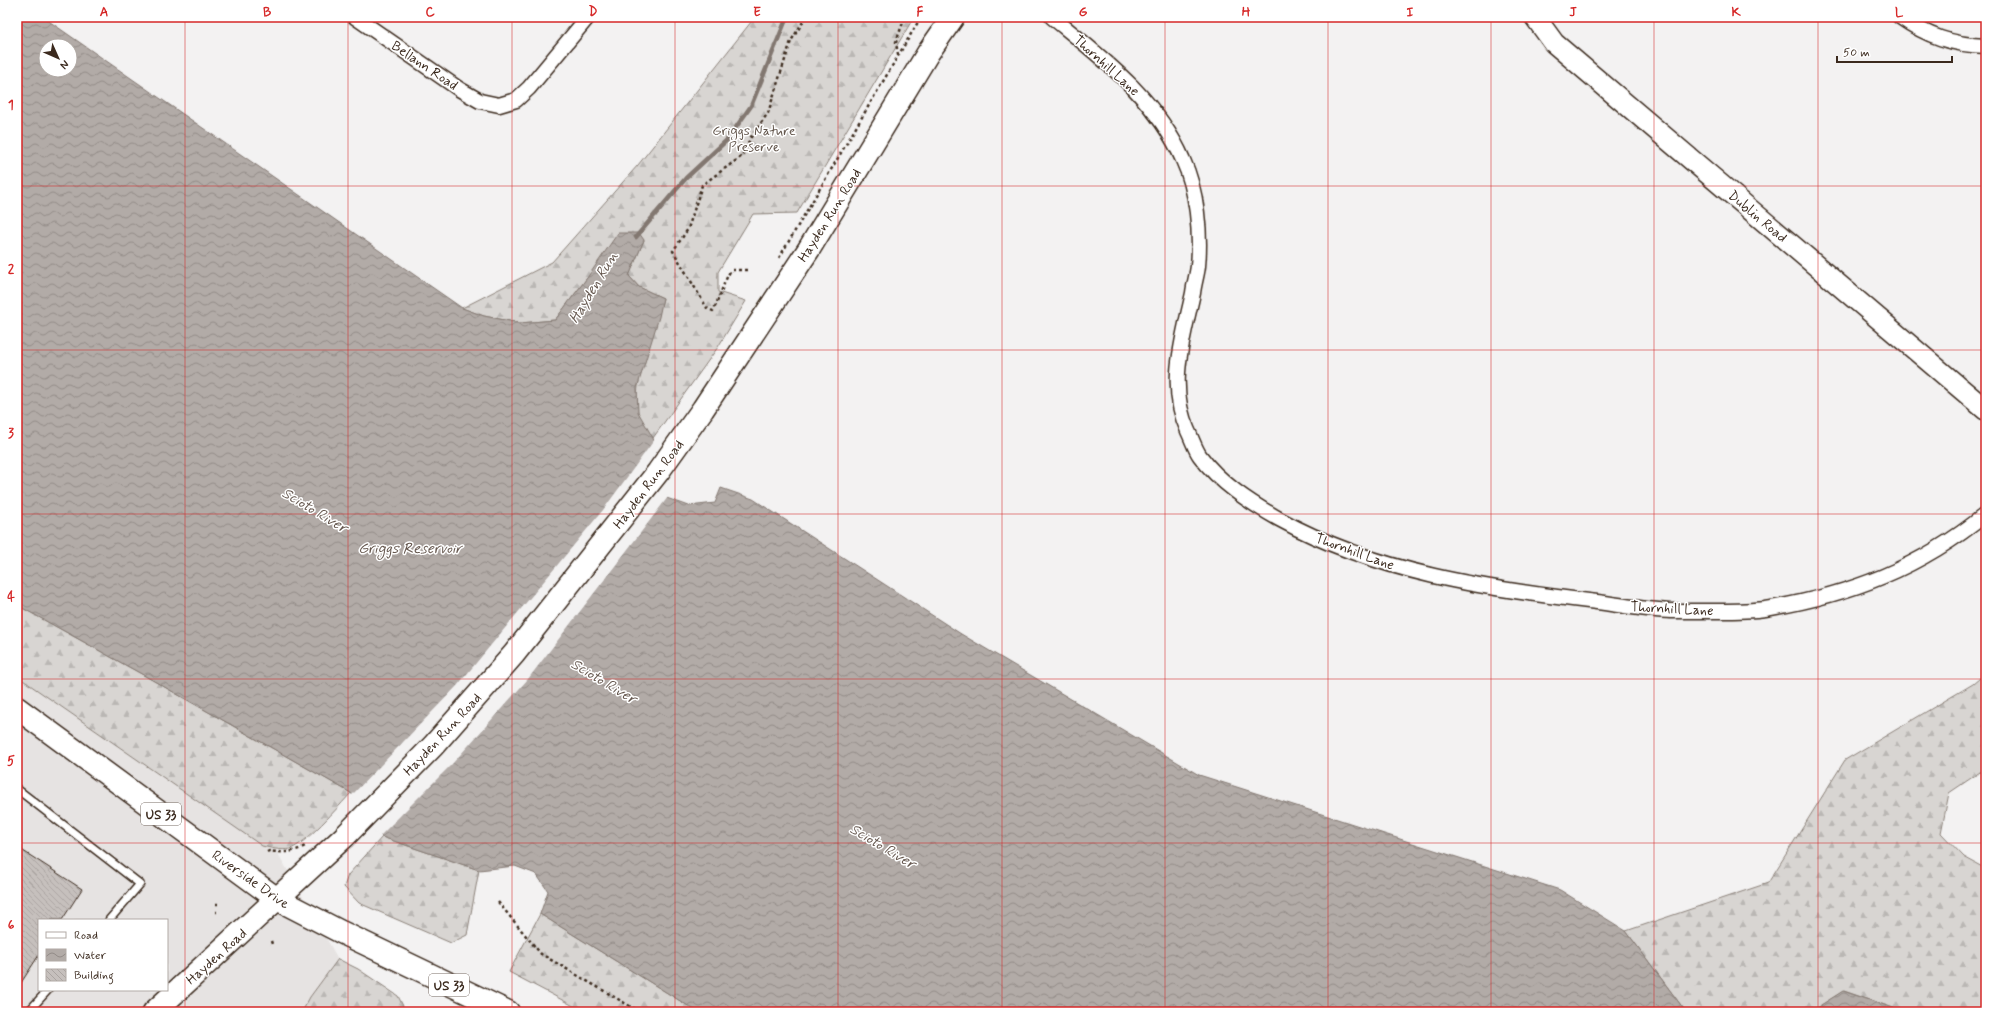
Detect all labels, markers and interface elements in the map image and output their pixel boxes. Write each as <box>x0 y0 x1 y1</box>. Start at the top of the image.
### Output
text: A <box>100 4 108 21</box>
text: B <box>263 4 272 21</box>
text: C <box>425 4 435 21</box>
text: D <box>589 4 598 21</box>
text: E <box>753 4 761 21</box>
text: F <box>917 4 924 21</box>
text: G <box>1079 4 1088 21</box>
text: H <box>1242 4 1251 21</box>
text: I <box>1407 4 1414 21</box>
text: J <box>1569 4 1577 21</box>
text: K <box>1731 4 1741 21</box>
text: L <box>1895 4 1904 21</box>
street label: Thornhill Lane <box>1069 31 1143 100</box>
street label: Bellann Road <box>388 37 461 95</box>
north arrow <box>38 38 78 78</box>
scale bar <box>1837 38 1952 64</box>
text: 50 m <box>1843 45 1870 61</box>
text: N <box>57 57 72 72</box>
text: 1 <box>8 97 14 114</box>
park label: Griggs Nature Preserve <box>712 122 796 156</box>
street label: Hayden Run Road <box>794 165 866 266</box>
street label: Dublin Road <box>1724 187 1791 247</box>
water label: Hayden Run <box>565 248 623 327</box>
text: 2 <box>8 261 15 278</box>
text: 3 <box>8 425 14 442</box>
street label: Hayden Run Road <box>609 437 688 533</box>
water label: Scioto River <box>278 483 353 539</box>
street label: Thornhill Lane <box>1313 529 1397 575</box>
water label: Griggs Reservoir <box>358 539 463 560</box>
text: 4 <box>7 589 15 606</box>
street label: Thornhill Lane <box>1630 598 1714 620</box>
water label: Scioto River <box>567 654 642 710</box>
street label: Hayden Run Road <box>400 689 486 780</box>
text: 5 <box>7 753 15 770</box>
road number: US 33 <box>141 803 181 825</box>
water label: Scioto River <box>846 819 921 875</box>
street label: Riverside Drive <box>208 846 293 913</box>
text: 6 <box>8 917 15 934</box>
legend <box>38 919 168 991</box>
street label: Hayden Road <box>182 925 251 989</box>
text: Road <box>74 928 98 944</box>
text: Water <box>74 948 106 964</box>
text: Building <box>74 968 114 985</box>
road number: US 33 <box>429 974 469 996</box>

